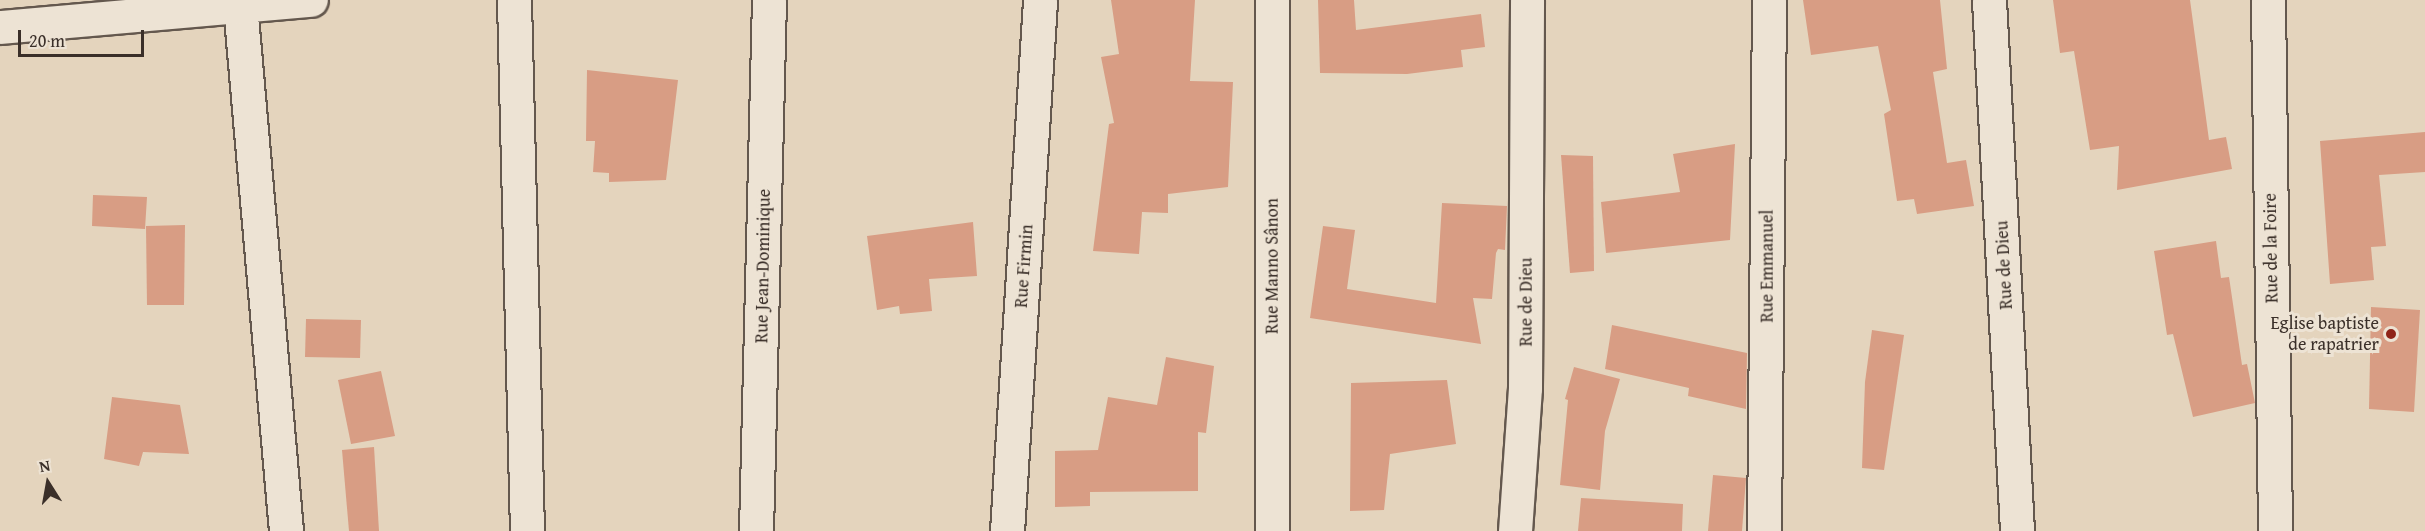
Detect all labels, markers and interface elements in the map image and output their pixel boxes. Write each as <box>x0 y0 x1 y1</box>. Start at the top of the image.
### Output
scale bar <box>21 18 147 56</box>
text: 20 m <box>29 27 65 54</box>
street label: Rue Jean-Dominique <box>751 189 775 343</box>
street label: Rue de la Foire <box>2259 193 2283 303</box>
street label: Rue Manno Sânon <box>1261 198 1283 334</box>
street label: Rue Emmanuel <box>1756 210 1778 322</box>
street label: Rue de Dieu <box>1991 220 2017 310</box>
street label: Rue Firmin <box>1010 224 1038 308</box>
street label: Rue de Dieu <box>1515 258 1537 346</box>
place label: Eglise baptiste de rapatrier <box>2270 313 2379 356</box>
marker: Eglise baptiste de rapatrier <box>2384 327 2398 341</box>
north arrow <box>18 453 78 513</box>
text: N <box>37 453 52 478</box>

